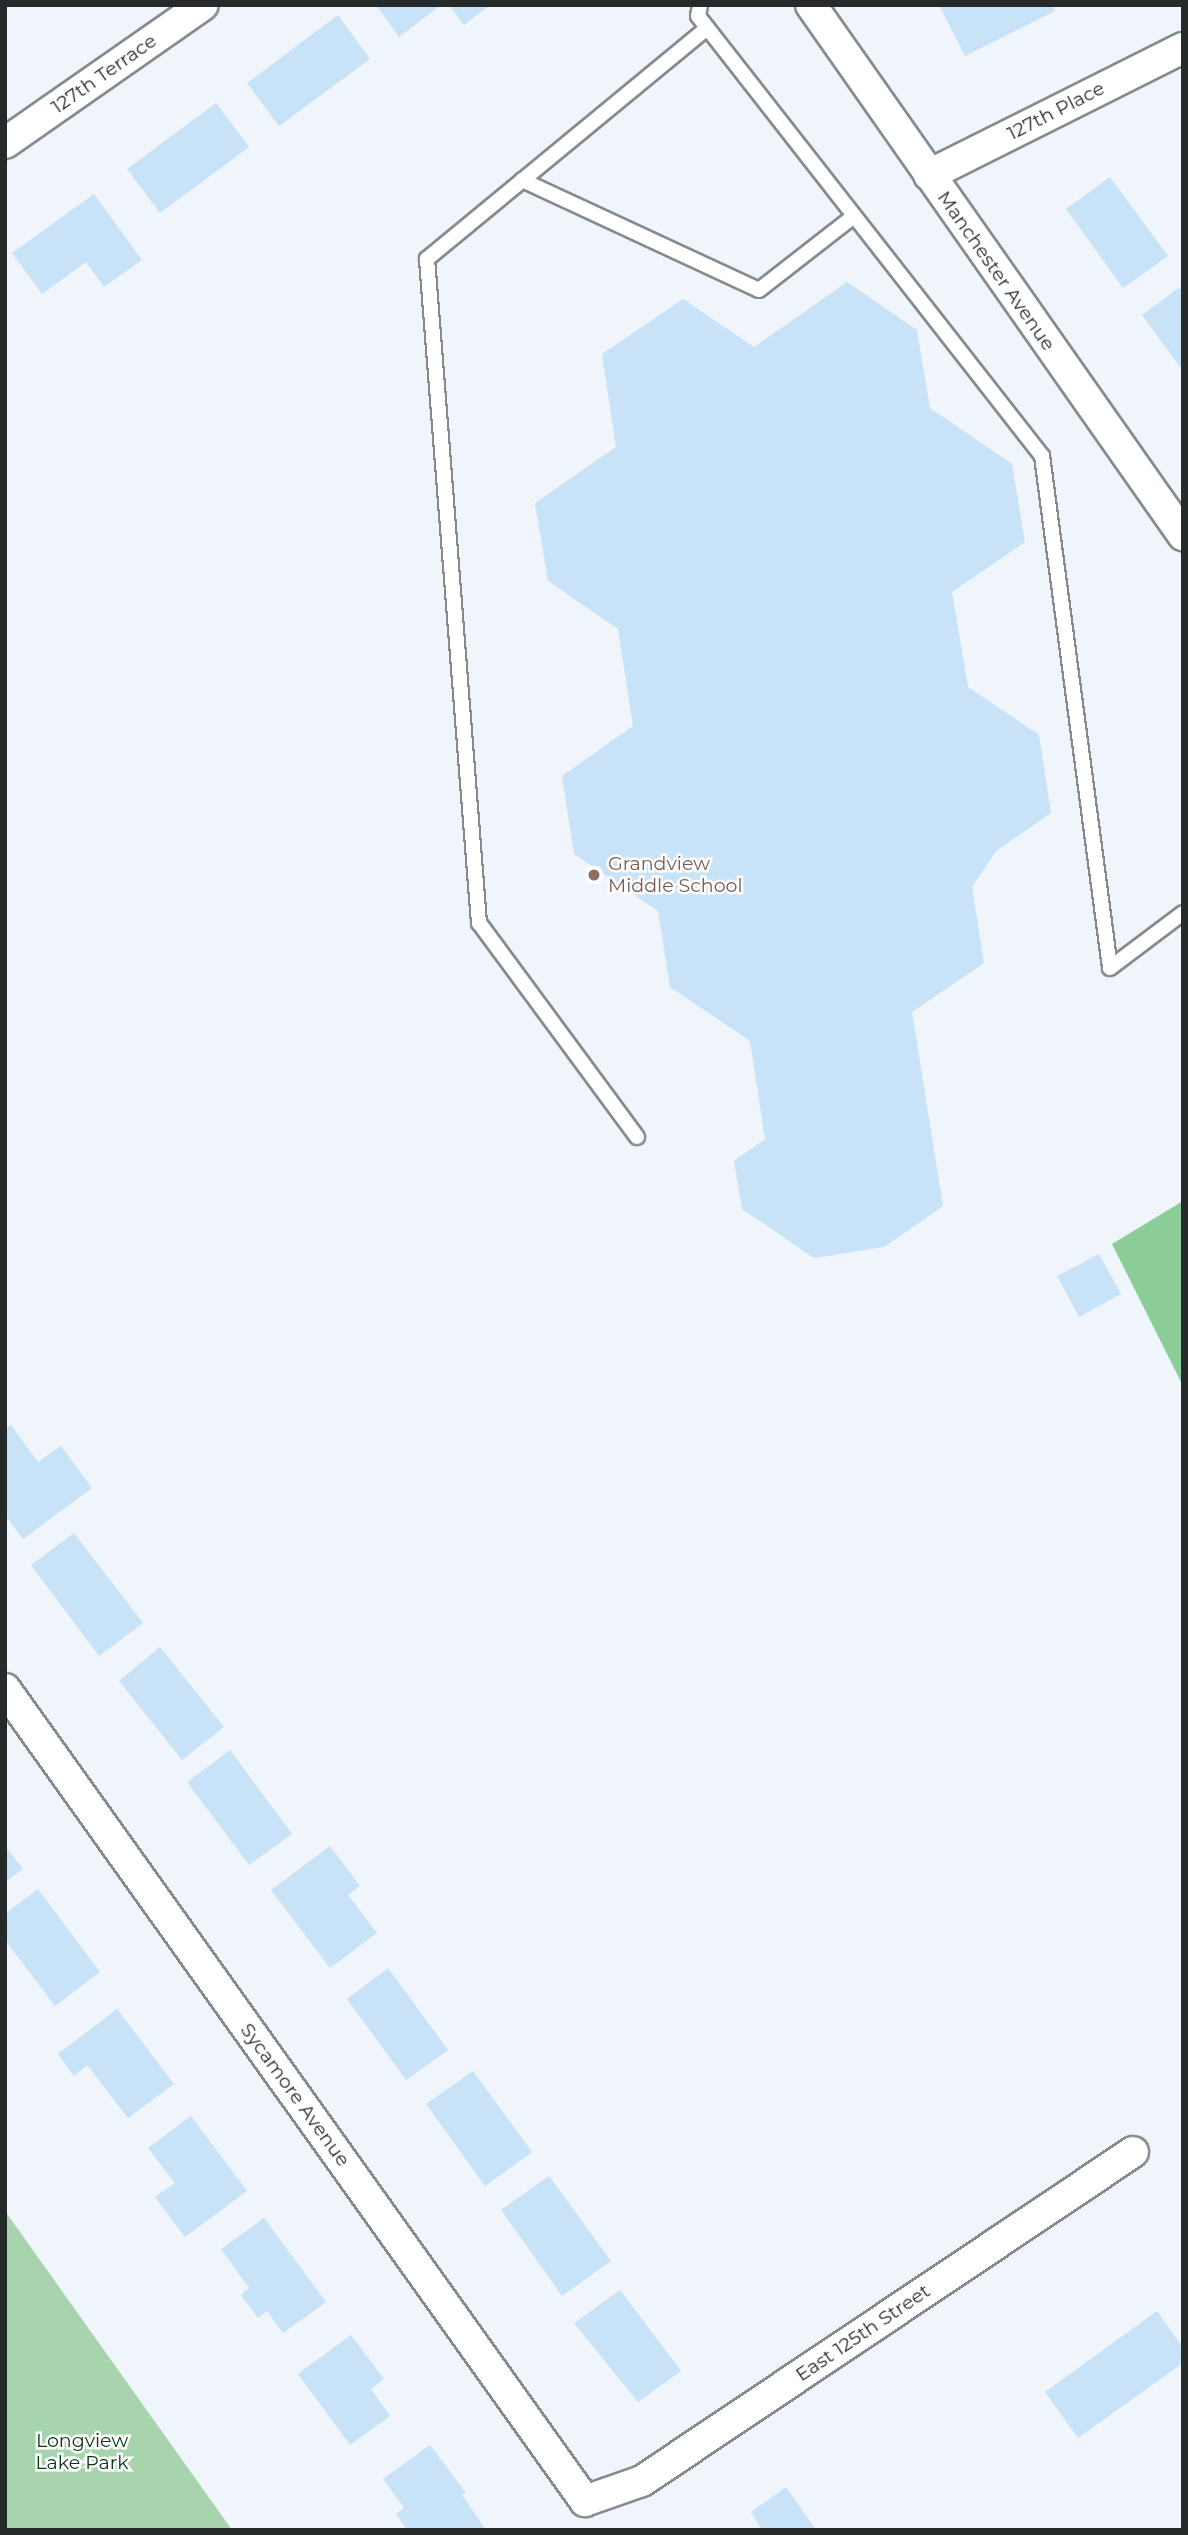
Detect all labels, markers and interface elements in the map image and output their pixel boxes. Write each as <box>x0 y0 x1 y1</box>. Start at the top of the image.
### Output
street label: 127th Terrace <box>47 29 161 119</box>
street label: 127th Place <box>1004 77 1108 145</box>
street label: Manchester Avenue <box>932 187 1060 355</box>
place label: Grandview Middle School <box>608 853 743 897</box>
marker: Grandview Middle School <box>586 867 602 883</box>
street label: Sycamore Avenue <box>235 2019 355 2171</box>
street label: East 125th Street <box>791 2280 935 2386</box>
park label: Longview Lake Park <box>35 2430 129 2474</box>

